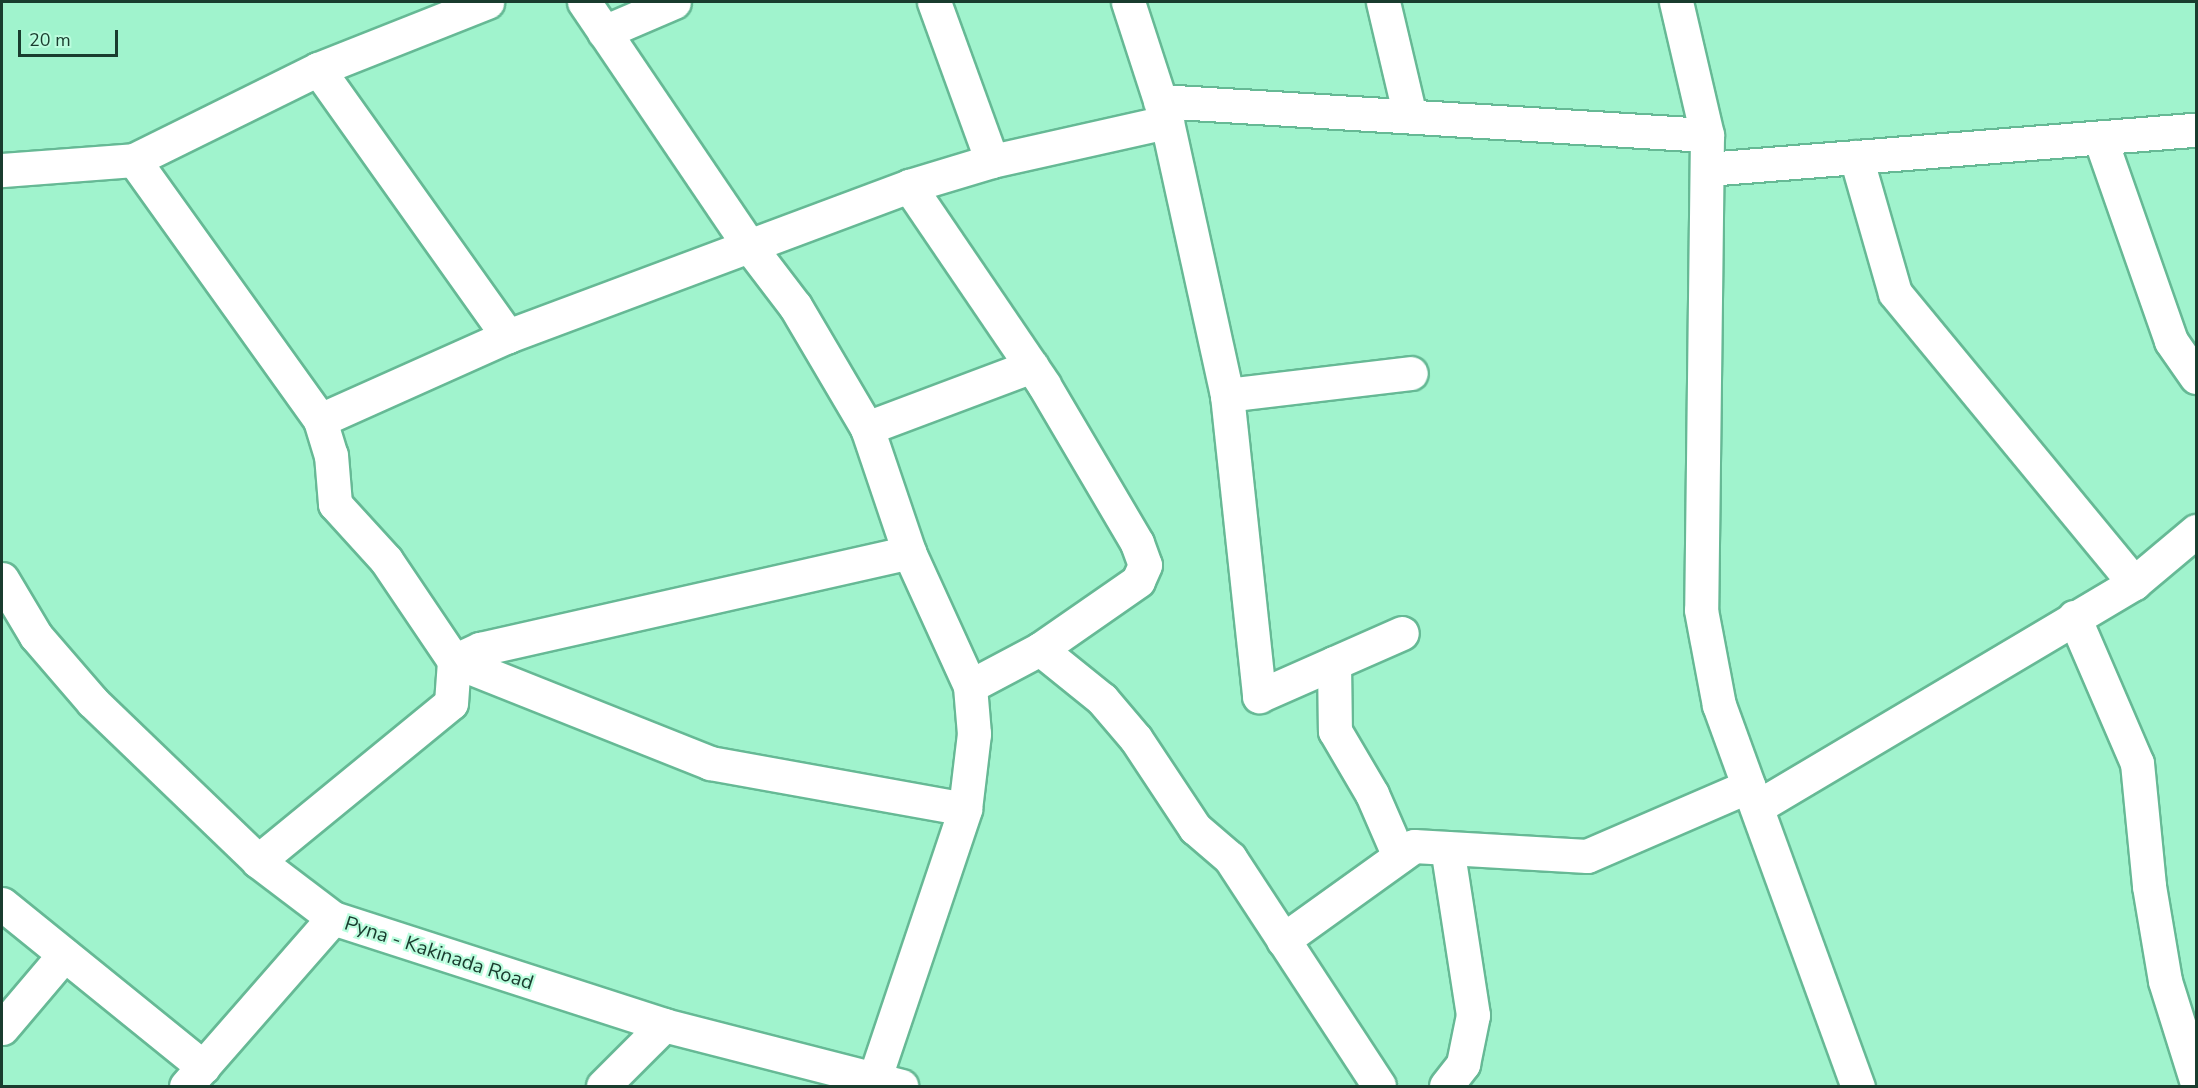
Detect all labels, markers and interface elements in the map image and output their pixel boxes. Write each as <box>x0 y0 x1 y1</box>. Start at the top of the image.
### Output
scale bar <box>21 18 122 56</box>
text: 20 m <box>29 28 71 52</box>
street label: Pyna - Kakinada Road <box>341 911 537 995</box>

